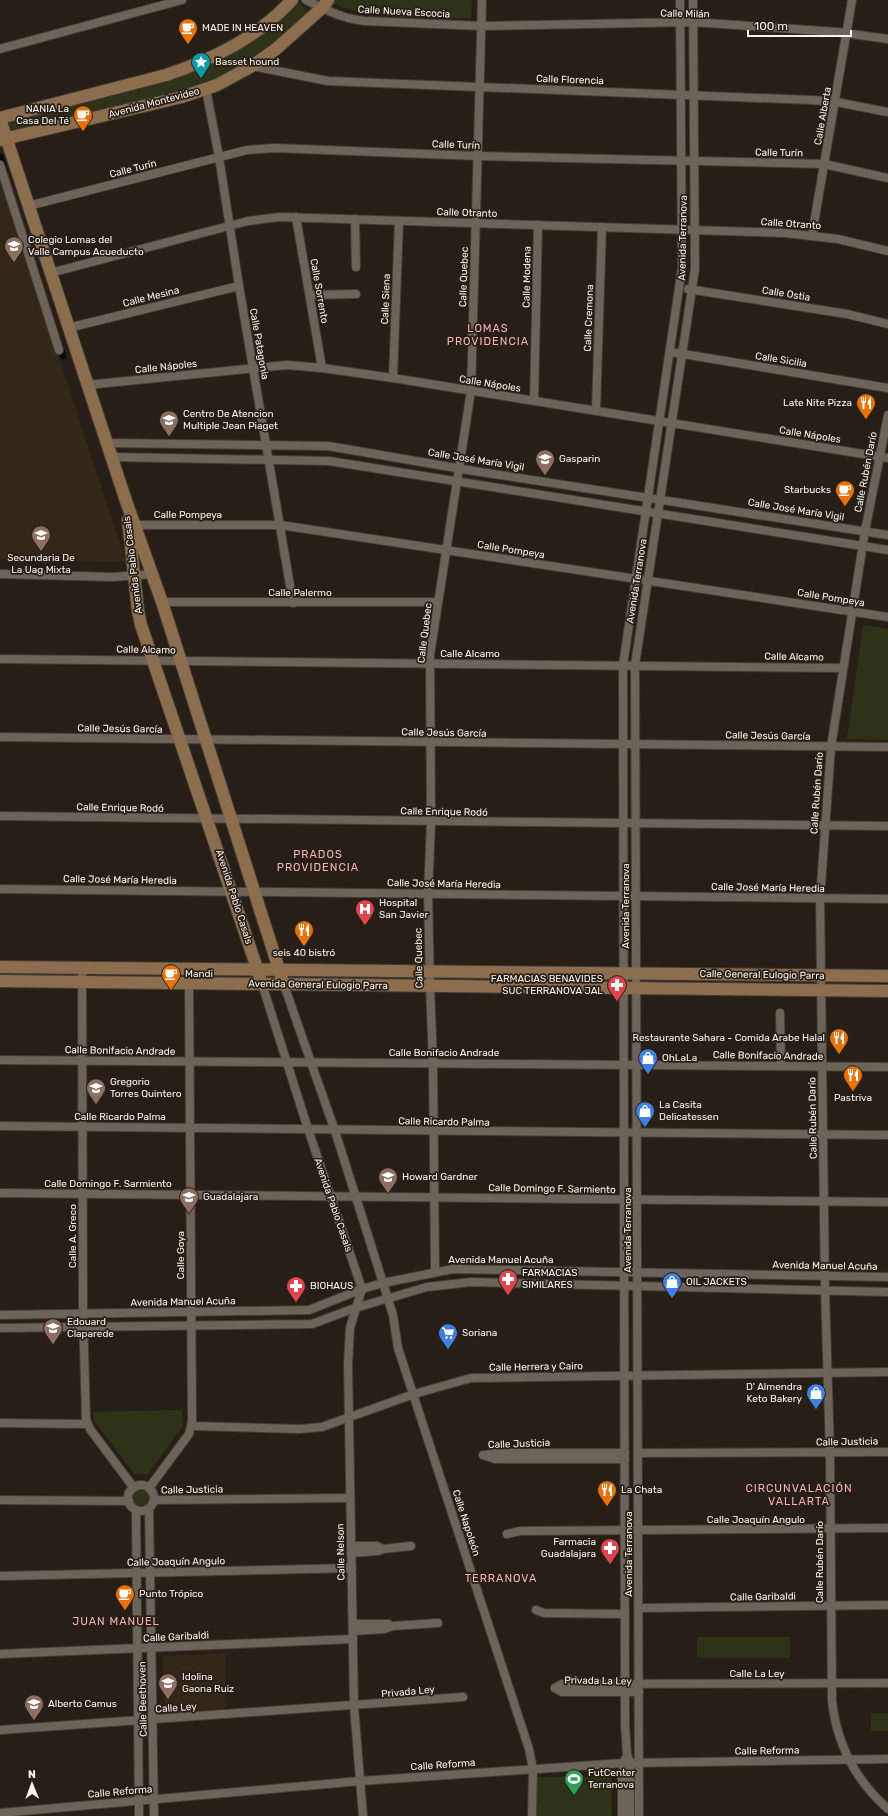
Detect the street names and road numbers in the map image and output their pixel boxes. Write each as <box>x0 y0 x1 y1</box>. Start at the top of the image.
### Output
street label: Calle Nueva Escocia <box>357 4 451 20</box>
street label: Calle Milán <box>660 8 710 20</box>
street label: Calle Florencia <box>536 73 604 87</box>
street label: Avenida Montevideo <box>107 85 201 121</box>
street label: Calle Alberta <box>812 86 834 146</box>
street label: Calle Turín <box>432 138 480 152</box>
street label: Calle Turín <box>755 147 803 159</box>
street label: Calle Turín <box>108 157 158 181</box>
street label: Avenida Terranova <box>676 195 690 281</box>
street label: Calle Otranto <box>436 206 498 220</box>
street label: Calle Otranto <box>760 216 822 232</box>
street label: Calle Quebec <box>457 246 471 307</box>
street label: Calle Modena <box>520 246 534 308</box>
street label: Calle Sorrento <box>307 258 331 325</box>
street label: Calle Siena <box>379 273 393 325</box>
street label: Calle Mesina <box>122 284 180 310</box>
street label: Calle Cremona <box>582 284 596 352</box>
street label: Calle Ostia <box>761 284 811 304</box>
street label: Calle Patagonia <box>247 307 271 381</box>
street label: Calle Sicilia <box>754 350 808 370</box>
street label: Calle Nápoles <box>134 358 198 376</box>
street label: Calle Nápoles <box>458 373 522 395</box>
street label: Calle Nápoles <box>778 424 842 446</box>
street label: Calle Rubén Darío <box>852 430 880 513</box>
street label: Calle José María Vigil <box>427 446 525 474</box>
street label: Calle José María Vigil <box>747 496 845 524</box>
street label: Calle Pompeya <box>154 509 222 521</box>
street label: Avenida Pablo Casals <box>121 515 145 615</box>
street label: Avenida Terranova <box>624 538 650 624</box>
street label: Calle Pompeya <box>476 539 546 561</box>
street label: Calle Palermo <box>268 587 332 599</box>
street label: Calle Pompeya <box>796 587 866 609</box>
street label: Calle Quebec <box>415 602 435 664</box>
street label: Calle Alcamo <box>116 643 176 657</box>
street label: Calle Alcamo <box>440 648 500 660</box>
street label: Calle Alcamo <box>764 650 824 664</box>
street label: Calle Jesús García <box>77 722 163 736</box>
street label: Calle Jesús García <box>401 726 487 740</box>
street label: Calle Jesús García <box>725 729 811 743</box>
street label: Calle Rubén Darío <box>808 751 826 834</box>
street label: Calle Enrique Rodó <box>76 801 164 815</box>
street label: Calle Enrique Rodó <box>400 805 488 819</box>
street label: Avenida Pablo Casals <box>213 848 255 946</box>
street label: Avenida Terranova <box>620 863 632 949</box>
street label: Calle José María Heredia <box>63 873 177 887</box>
street label: Calle José María Heredia <box>387 877 501 891</box>
street label: Calle José María Heredia <box>711 881 825 895</box>
street label: Calle Quebec <box>412 927 426 988</box>
street label: Calle General Eulogio Parra <box>699 968 825 982</box>
street label: Avenida General Eulogio Parra <box>248 978 388 992</box>
street label: Calle Bonifacio Andrade <box>65 1044 176 1058</box>
street label: Calle Bonifacio Andrade <box>389 1047 500 1059</box>
street label: Calle Bonifacio Andrade <box>713 1049 824 1063</box>
street label: Calle Rubén Darío <box>806 1077 820 1159</box>
street label: Calle Ricardo Palma <box>74 1111 166 1123</box>
street label: Calle Ricardo Palma <box>398 1115 490 1129</box>
street label: Avenida Pablo Casals <box>311 1156 355 1254</box>
street label: Calle Domingo F. Sarmiento <box>44 1178 172 1190</box>
street label: Calle Domingo F. Sarmiento <box>488 1182 616 1196</box>
street label: Avenida Terranova <box>622 1187 634 1273</box>
street label: Calle A. Greco <box>67 1204 79 1268</box>
street label: Calle Goya <box>175 1231 187 1279</box>
street label: Avenida Manuel Acuña <box>448 1254 554 1266</box>
street label: Avenida Manuel Acuña <box>772 1259 878 1273</box>
street label: Avenida Manuel Acuña <box>130 1295 236 1309</box>
street label: Calle Herrera y Cairo <box>489 1360 583 1374</box>
street label: Calle Justicia <box>816 1435 878 1449</box>
street label: Calle Justicia <box>488 1437 550 1451</box>
street label: Calle Justicia <box>161 1483 223 1497</box>
street label: Calle Napoleón <box>450 1488 482 1558</box>
street label: Avenida Terranova <box>623 1511 635 1597</box>
street label: Calle Joaquín Angulo <box>707 1514 805 1526</box>
street label: Calle Rubén Darío <box>814 1521 826 1603</box>
street label: Calle Nelson <box>335 1523 347 1581</box>
street label: Calle Joaquín Angulo <box>127 1555 225 1569</box>
street label: Calle Garibaldi <box>730 1590 796 1604</box>
street label: Calle Garibaldi <box>143 1629 209 1645</box>
street label: Calle Beethoven <box>136 1661 150 1737</box>
street label: Calle La Ley <box>729 1668 785 1680</box>
street label: Privada La Ley <box>564 1674 632 1688</box>
street label: Privada Ley <box>381 1684 436 1700</box>
street label: Calle Ley <box>155 1701 198 1715</box>
street label: Calle Reforma <box>734 1744 800 1758</box>
street label: Calle Reforma <box>410 1757 476 1773</box>
street label: Calle Reforma <box>87 1783 153 1801</box>

